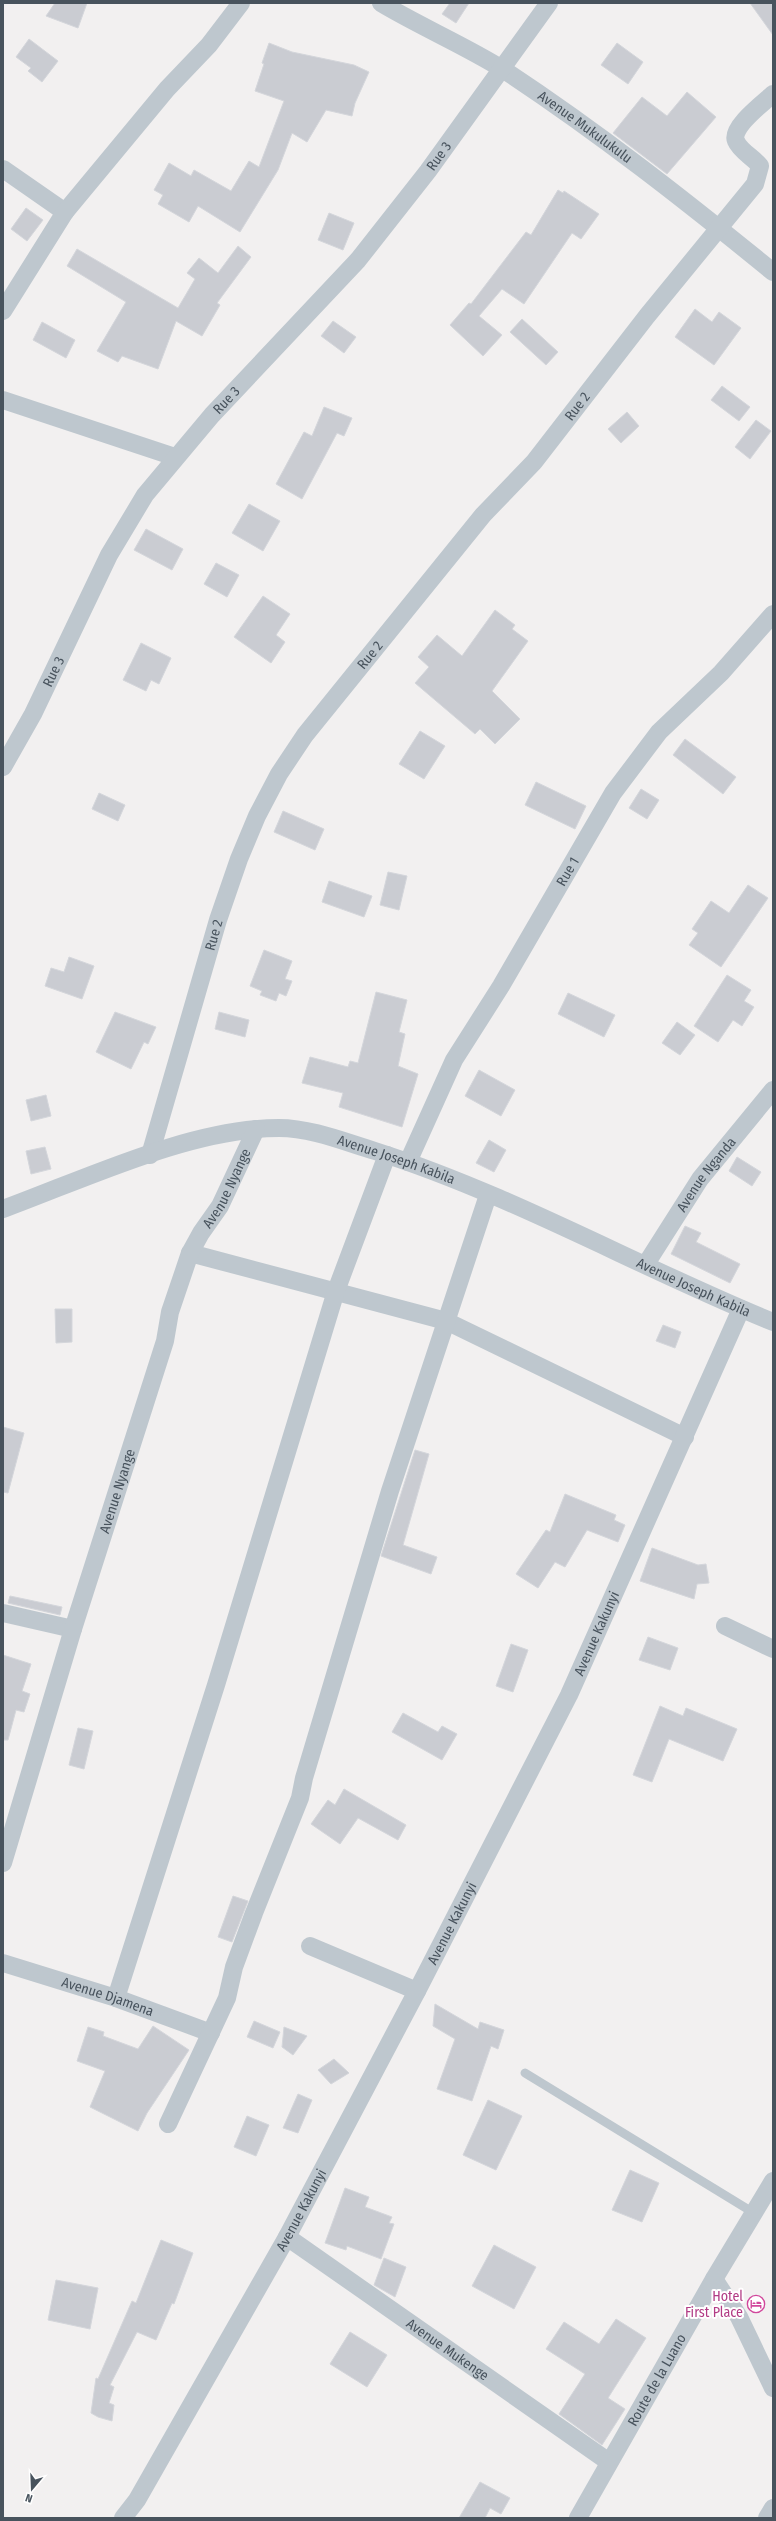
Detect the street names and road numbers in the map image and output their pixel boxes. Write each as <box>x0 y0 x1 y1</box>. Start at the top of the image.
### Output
street label: Avenue Mukulukulu <box>534 87 635 167</box>
street label: Rue 3 <box>423 139 455 174</box>
street label: Rue 3 <box>209 383 243 418</box>
street label: Rue 2 <box>561 389 594 424</box>
street label: Rue 2 <box>354 638 387 673</box>
street label: Rue 3 <box>39 654 68 690</box>
street label: Rue 1 <box>553 854 583 889</box>
street label: Rue 2 <box>202 918 227 953</box>
street label: Avenue Joseph Kabila <box>335 1132 457 1188</box>
street label: Avenue Nganda <box>673 1134 740 1215</box>
street label: Avenue Nyange <box>199 1146 255 1232</box>
street label: Avenue Joseph Kabila <box>634 1254 753 1321</box>
street label: Avenue Nyange <box>96 1447 139 1536</box>
street label: Avenue Kakunyi <box>571 1589 623 1678</box>
street label: Avenue Kakunyi <box>424 1879 480 1968</box>
street label: Avenue Djamena <box>60 1974 156 2020</box>
street label: Avenue Kakunyi <box>273 2166 330 2254</box>
street label: Avenue Mukenge <box>403 2315 492 2384</box>
street label: Route de la Luano <box>624 2331 690 2429</box>

